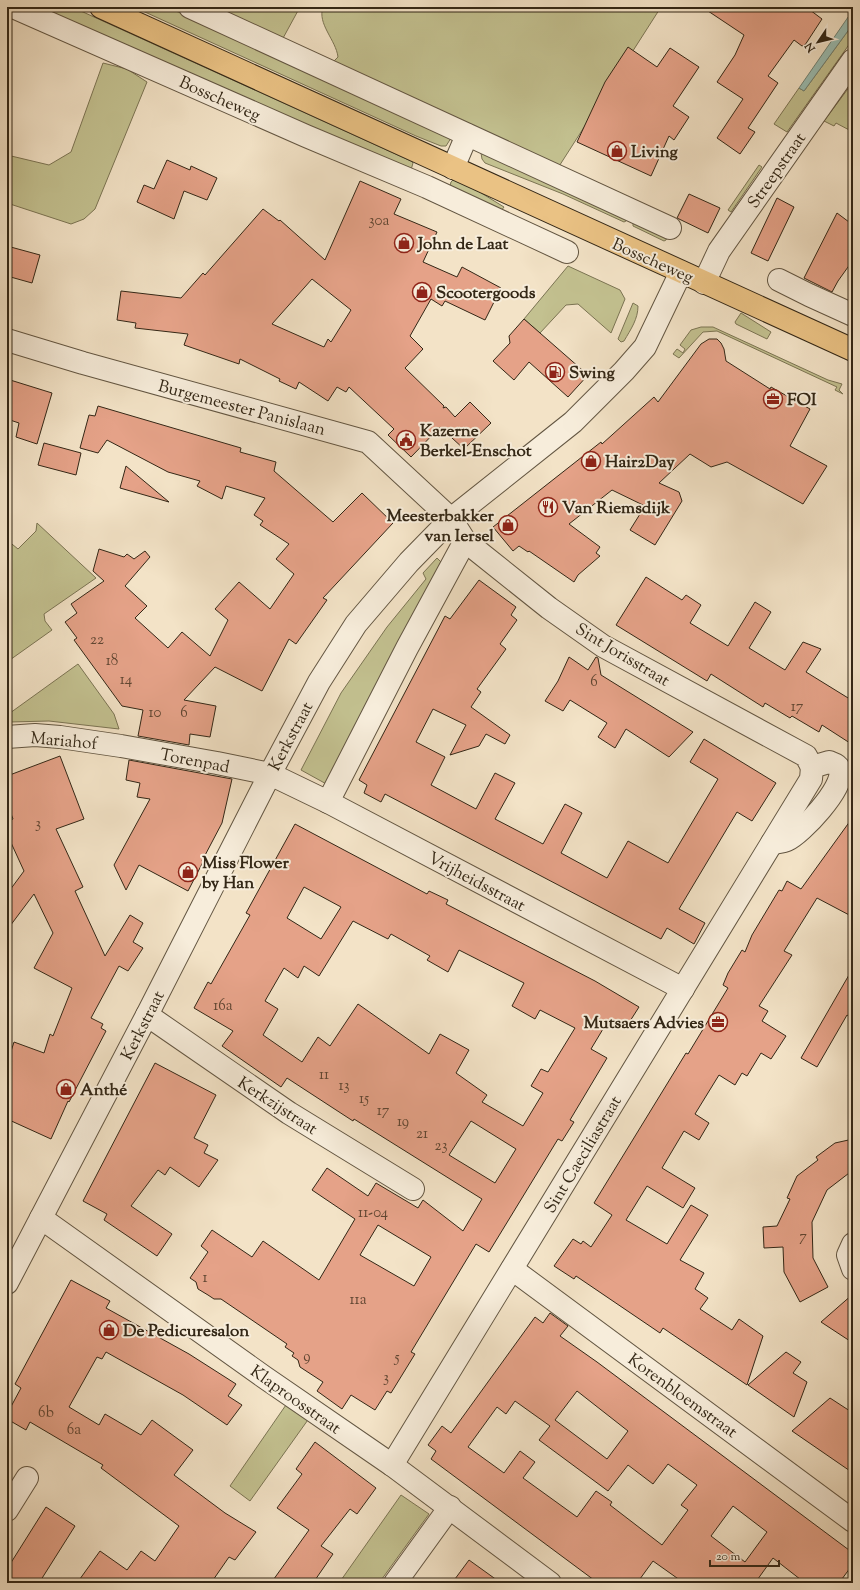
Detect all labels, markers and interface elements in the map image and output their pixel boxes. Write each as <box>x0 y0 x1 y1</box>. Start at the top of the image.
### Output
north arrow <box>798 22 838 62</box>
text: N <box>801 39 820 56</box>
street label: Bosscheweg <box>175 71 264 128</box>
street label: Streepstraat <box>743 128 813 214</box>
shop icon: Living <box>606 140 628 162</box>
place label: Living <box>631 141 679 165</box>
house number: 30a <box>369 211 389 232</box>
shop icon: John de Laat <box>393 232 415 254</box>
place label: John de Laat <box>416 233 509 257</box>
street label: Bosscheweg <box>608 233 697 290</box>
shop icon: Scootergoods <box>411 281 433 303</box>
place label: Scootergoods <box>436 282 536 306</box>
fuel station icon: Swing <box>544 361 566 383</box>
place label: Swing <box>569 362 616 386</box>
street label: Burgemeester Panislaan <box>155 375 328 443</box>
office icon: FOI <box>762 388 784 410</box>
place label: FOI <box>787 389 817 413</box>
place label: Kazerne Berkel-Enschot <box>420 420 532 464</box>
public building icon: Kazerne Berkel-Enschot <box>395 429 417 451</box>
shop icon: Hair2Day <box>580 450 602 472</box>
place label: Hair2Day <box>605 451 675 475</box>
restaurant icon: Van Riemsdijk <box>537 496 559 518</box>
place label: Van Riemsdijk <box>562 497 671 521</box>
place label: Meesterbakker van Iersel <box>387 505 495 549</box>
shop icon: Meesterbakker van Iersel <box>497 514 519 536</box>
street label: Sint Jorisstraat <box>570 618 674 694</box>
house number: 22 <box>90 630 104 651</box>
house number: 18 <box>106 651 118 672</box>
house number: 14 <box>120 670 133 691</box>
house number: 6 <box>590 672 598 693</box>
house number: 17 <box>791 697 804 718</box>
street label: Kerkstraat <box>264 698 320 776</box>
house number: 10 <box>149 703 162 724</box>
house number: 6 <box>180 703 188 724</box>
street label: Mariahof <box>29 727 99 757</box>
street label: Torenpad <box>158 743 232 781</box>
house number: 3 <box>35 814 41 835</box>
street label: Vrijheidsstraat <box>423 847 529 919</box>
place label: Miss Flower by Han <box>201 852 289 896</box>
shop icon: Miss Flower by Han <box>177 861 199 883</box>
street label: Kerkstraat <box>116 987 172 1065</box>
house number: 16a <box>213 996 233 1017</box>
office icon: Mutsaers Advies <box>707 1011 729 1033</box>
place label: Mutsaers Advies <box>584 1012 704 1036</box>
house number: 11 <box>319 1065 329 1086</box>
street label: Kerkzijstraat <box>232 1072 322 1142</box>
house number: 13 <box>338 1076 350 1097</box>
shop icon: Anthé <box>55 1078 77 1100</box>
place label: Anthé <box>80 1079 127 1103</box>
house number: 15 <box>359 1089 369 1110</box>
street label: Sint Caeciliastraat <box>539 1092 628 1218</box>
house number: 17 <box>377 1101 390 1122</box>
house number: 19 <box>397 1112 409 1133</box>
house number: 21 <box>416 1124 428 1145</box>
house number: 23 <box>434 1136 448 1157</box>
house number: 11-04 <box>358 1203 388 1224</box>
house number: 7 <box>799 1227 807 1248</box>
house number: 1 <box>202 1268 208 1289</box>
house number: 11a <box>349 1290 367 1311</box>
shop icon: De Pedicuresalon <box>98 1319 120 1341</box>
place label: De Pedicuresalon <box>123 1320 250 1344</box>
house number: 9 <box>303 1347 311 1368</box>
house number: 5 <box>393 1348 400 1369</box>
street label: Korenbloemstraat <box>622 1349 742 1445</box>
street label: Klaproosstraat <box>245 1360 345 1441</box>
house number: 3 <box>383 1368 389 1389</box>
house number: 6b <box>38 1403 54 1424</box>
house number: 6a <box>67 1420 81 1441</box>
scale bar <box>710 1542 779 1568</box>
text: 20 m <box>716 1548 741 1566</box>

